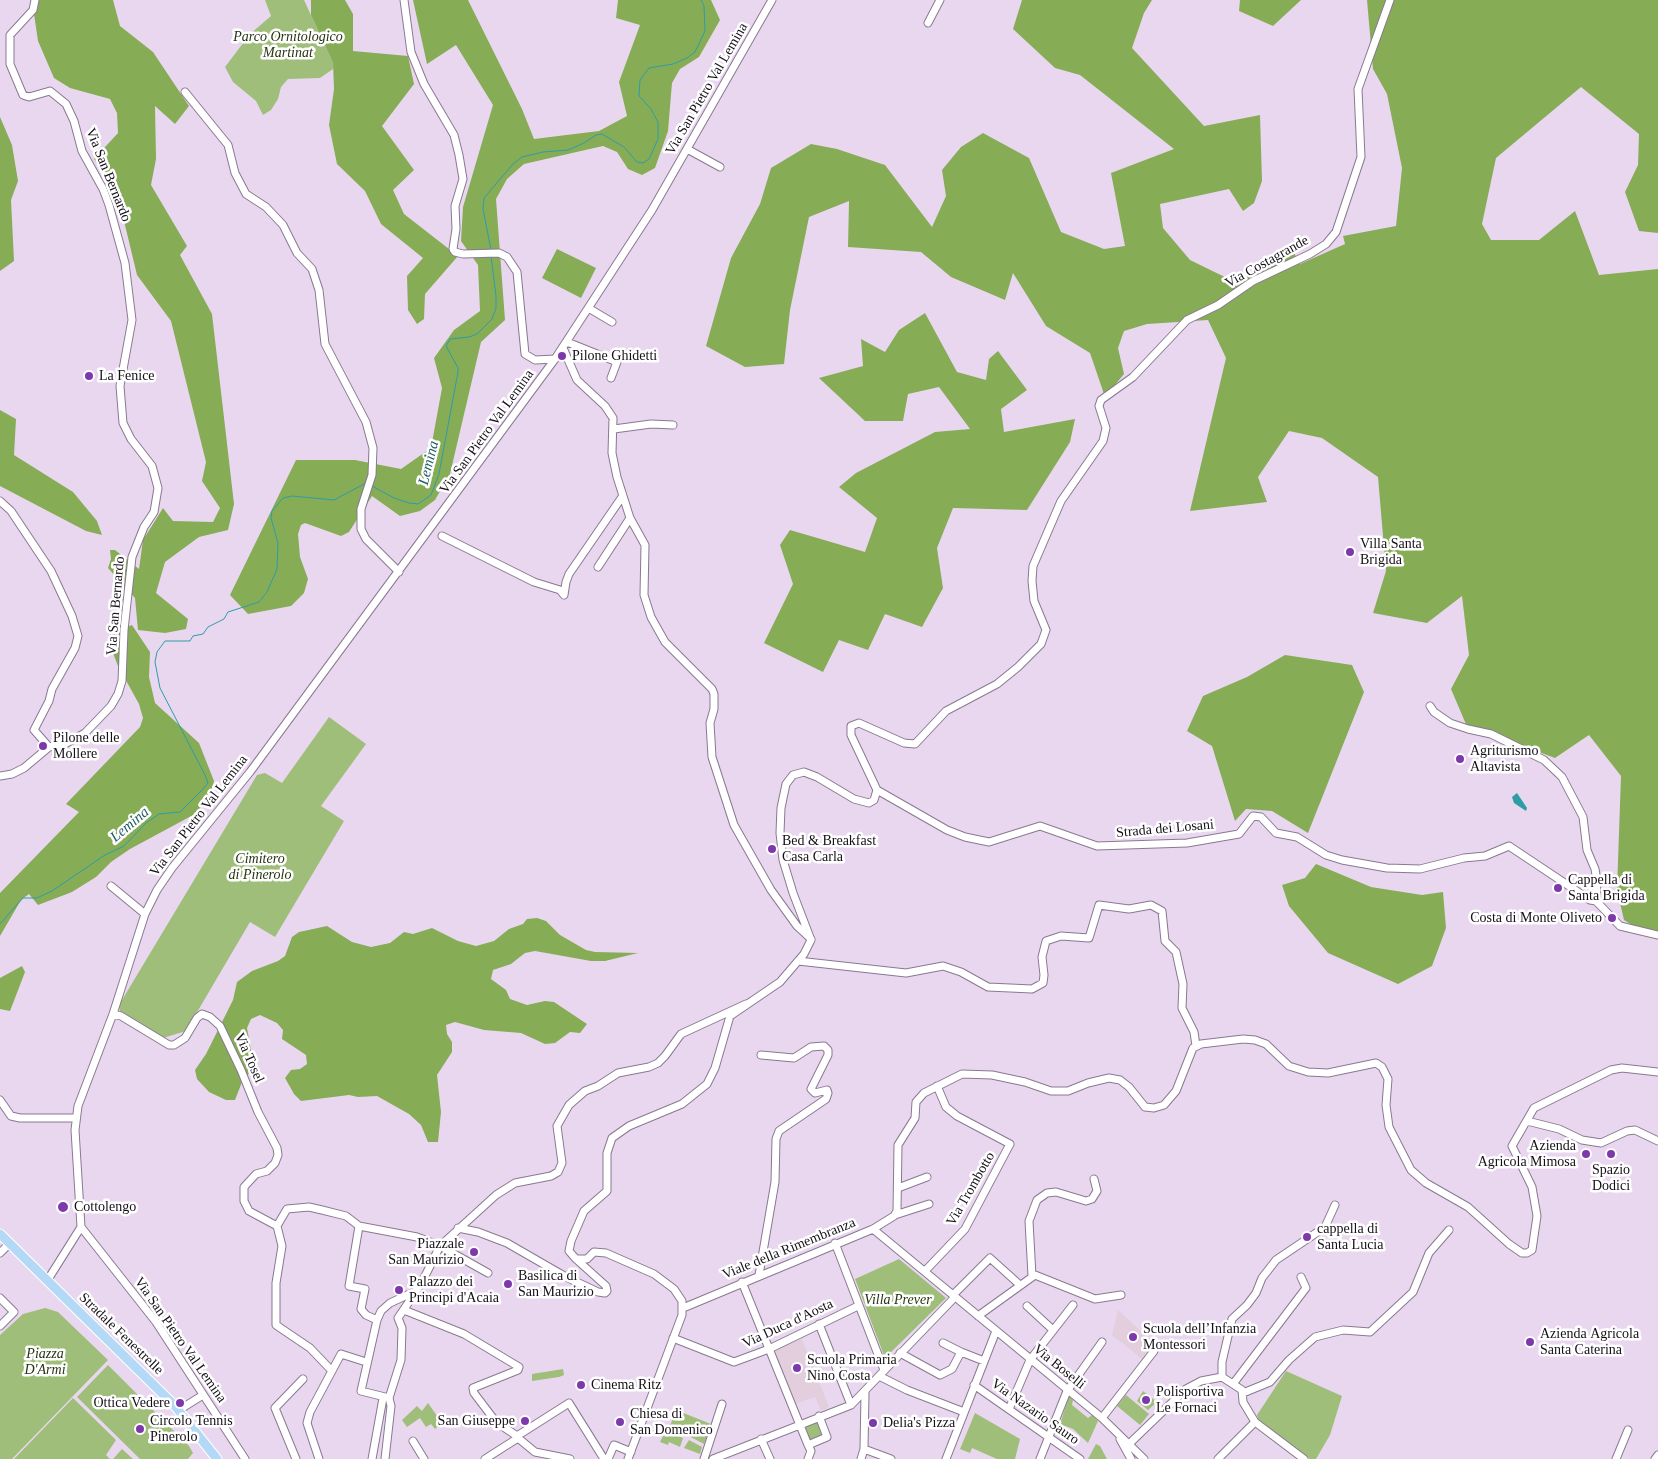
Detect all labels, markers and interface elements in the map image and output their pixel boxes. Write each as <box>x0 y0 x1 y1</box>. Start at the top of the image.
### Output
street label: Via San Pietro Val Lemina <box>662 20 752 158</box>
park label: Parco Ornitologico Martinat <box>233 29 343 62</box>
street label: Via San Bernardo <box>82 126 134 224</box>
street label: Via Costagrande <box>1222 232 1312 292</box>
place label: Pilone Ghidetti <box>572 348 657 364</box>
marker: Pilone Ghidetti <box>556 350 568 362</box>
street label: Via San Pietro Val Lemina <box>436 367 538 497</box>
place label: La Fenice <box>99 368 155 384</box>
marker: La Fenice <box>83 370 95 382</box>
water label: Lemina <box>415 439 443 487</box>
place label: Villa Santa Brigida <box>1360 536 1422 568</box>
marker: Villa Santa Brigida <box>1344 546 1356 558</box>
street label: Via San Bernardo <box>103 556 129 656</box>
place label: Pilone delle Mollere <box>53 730 119 762</box>
marker: Pilone delle Mollere <box>37 740 49 752</box>
place label: Agriturismo Altavista <box>1470 743 1538 776</box>
street label: Via San Pietro Val Lemina <box>146 752 252 880</box>
marker: Agriturismo Altavista <box>1454 753 1466 765</box>
water label: Lemina <box>107 804 153 846</box>
street label: Strada dei Losani <box>1115 816 1215 842</box>
place label: Bed & Breakfast Casa Carla <box>782 833 876 866</box>
marker: Bed & Breakfast Casa Carla <box>766 843 778 855</box>
park label: Cimitero di Pinerolo <box>229 851 291 884</box>
place label: Cappella di Santa Brigida <box>1568 872 1645 904</box>
marker: Cappella di Santa Brigida <box>1552 882 1564 894</box>
place label: Costa di Monte Oliveto <box>1470 910 1602 926</box>
marker: Costa di Monte Oliveto <box>1606 912 1618 924</box>
street label: Via Tosel <box>231 1030 267 1086</box>
place label: Azienda Agricola Mimosa <box>1478 1138 1576 1170</box>
marker: Azienda Agricola Mimosa <box>1580 1148 1592 1160</box>
marker: Spazio Dodici <box>1605 1148 1617 1160</box>
street label: Via Trombotto <box>943 1149 999 1229</box>
place label: Spazio Dodici <box>1592 1162 1630 1194</box>
place label: Cottolengo <box>74 1199 136 1215</box>
marker: Cottolengo <box>56 1200 70 1214</box>
street label: Viale della Rimembranza <box>720 1215 858 1283</box>
place label: cappella di Santa Lucia <box>1317 1221 1383 1254</box>
marker: cappella di Santa Lucia <box>1301 1231 1313 1243</box>
place label: Piazzale San Maurizio <box>388 1236 464 1268</box>
marker: Piazzale San Maurizio <box>468 1246 480 1258</box>
place label: Basilica di San Maurizio <box>518 1268 594 1300</box>
street label: Via San Pietro Val Lemina <box>130 1274 230 1406</box>
place label: Palazzo dei Principi d'Acaia <box>409 1274 499 1306</box>
marker: Basilica di San Maurizio <box>502 1278 514 1290</box>
marker: Palazzo dei Principi d'Acaia <box>393 1284 405 1296</box>
street label: Stradale Fenestrelle <box>75 1289 167 1379</box>
park label: Villa Prever <box>864 1292 932 1308</box>
street label: Via Duca d'Aosta <box>740 1296 836 1352</box>
place label: Scuola dell’Infanzia Montessori <box>1143 1321 1256 1354</box>
place label: Azienda Agricola Santa Caterina <box>1540 1326 1639 1358</box>
marker: Scuola dell’Infanzia Montessori <box>1127 1331 1139 1343</box>
marker: Azienda Agricola Santa Caterina <box>1524 1336 1536 1348</box>
street label: Via Boselli <box>1029 1341 1089 1393</box>
park label: Piazza D'Armi <box>24 1346 66 1378</box>
place label: Scuola Primaria Nino Costa <box>807 1352 897 1384</box>
marker: Scuola Primaria Nino Costa <box>791 1362 803 1374</box>
street label: Via Nazario Sauro <box>988 1375 1082 1449</box>
place label: Cinema Ritz <box>591 1377 661 1393</box>
marker: Cinema Ritz <box>575 1379 587 1391</box>
place label: Polisportiva Le Fornaci <box>1156 1384 1224 1416</box>
marker: Polisportiva Le Fornaci <box>1140 1394 1152 1406</box>
place label: Ottica Vedere <box>93 1395 170 1411</box>
marker: Ottica Vedere <box>174 1397 186 1409</box>
place label: Chiesa di San Domenico <box>630 1406 713 1438</box>
place label: Circolo Tennis Pinerolo <box>150 1413 233 1445</box>
place label: San Giuseppe <box>438 1413 515 1429</box>
marker: San Giuseppe <box>519 1415 531 1427</box>
place label: Delia's Pizza <box>883 1415 955 1431</box>
marker: Chiesa di San Domenico <box>614 1416 626 1428</box>
marker: Delia's Pizza <box>867 1417 879 1429</box>
marker: Circolo Tennis Pinerolo <box>134 1423 146 1435</box>

